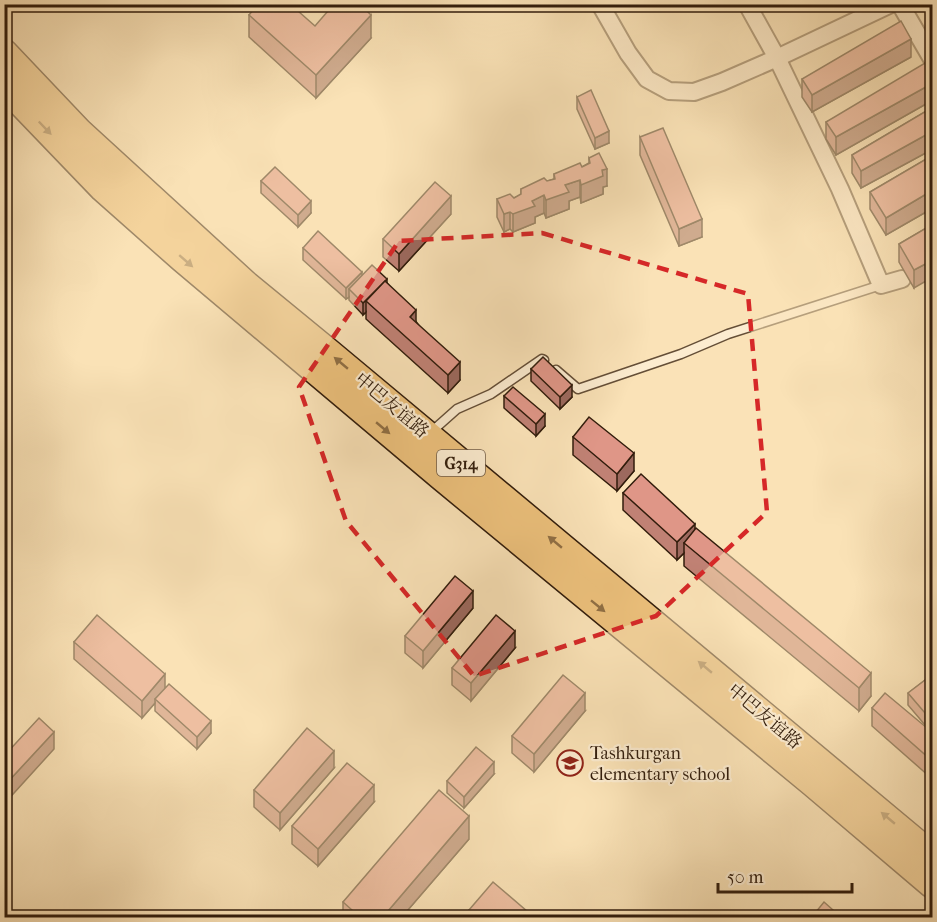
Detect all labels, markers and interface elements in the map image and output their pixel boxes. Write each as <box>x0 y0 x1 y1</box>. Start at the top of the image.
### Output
one-way arrow <box>37 120 51 134</box>
one-way arrow <box>178 255 194 268</box>
one-way arrow <box>334 357 349 370</box>
street label: 中巴友谊路 <box>350 368 433 442</box>
one-way arrow <box>375 421 390 434</box>
road number: G314 <box>437 450 485 476</box>
one-way arrow <box>548 536 563 549</box>
one-way arrow <box>590 599 605 612</box>
one-way arrow <box>697 660 713 673</box>
street label: 中巴友谊路 <box>723 679 806 753</box>
place label: Tashkurgan elementary school <box>590 743 730 785</box>
school or university icon: Tashkurgan elementary school <box>555 748 585 778</box>
one-way arrow <box>880 812 895 825</box>
scale bar <box>718 856 852 894</box>
text: 50 m <box>727 867 764 888</box>

